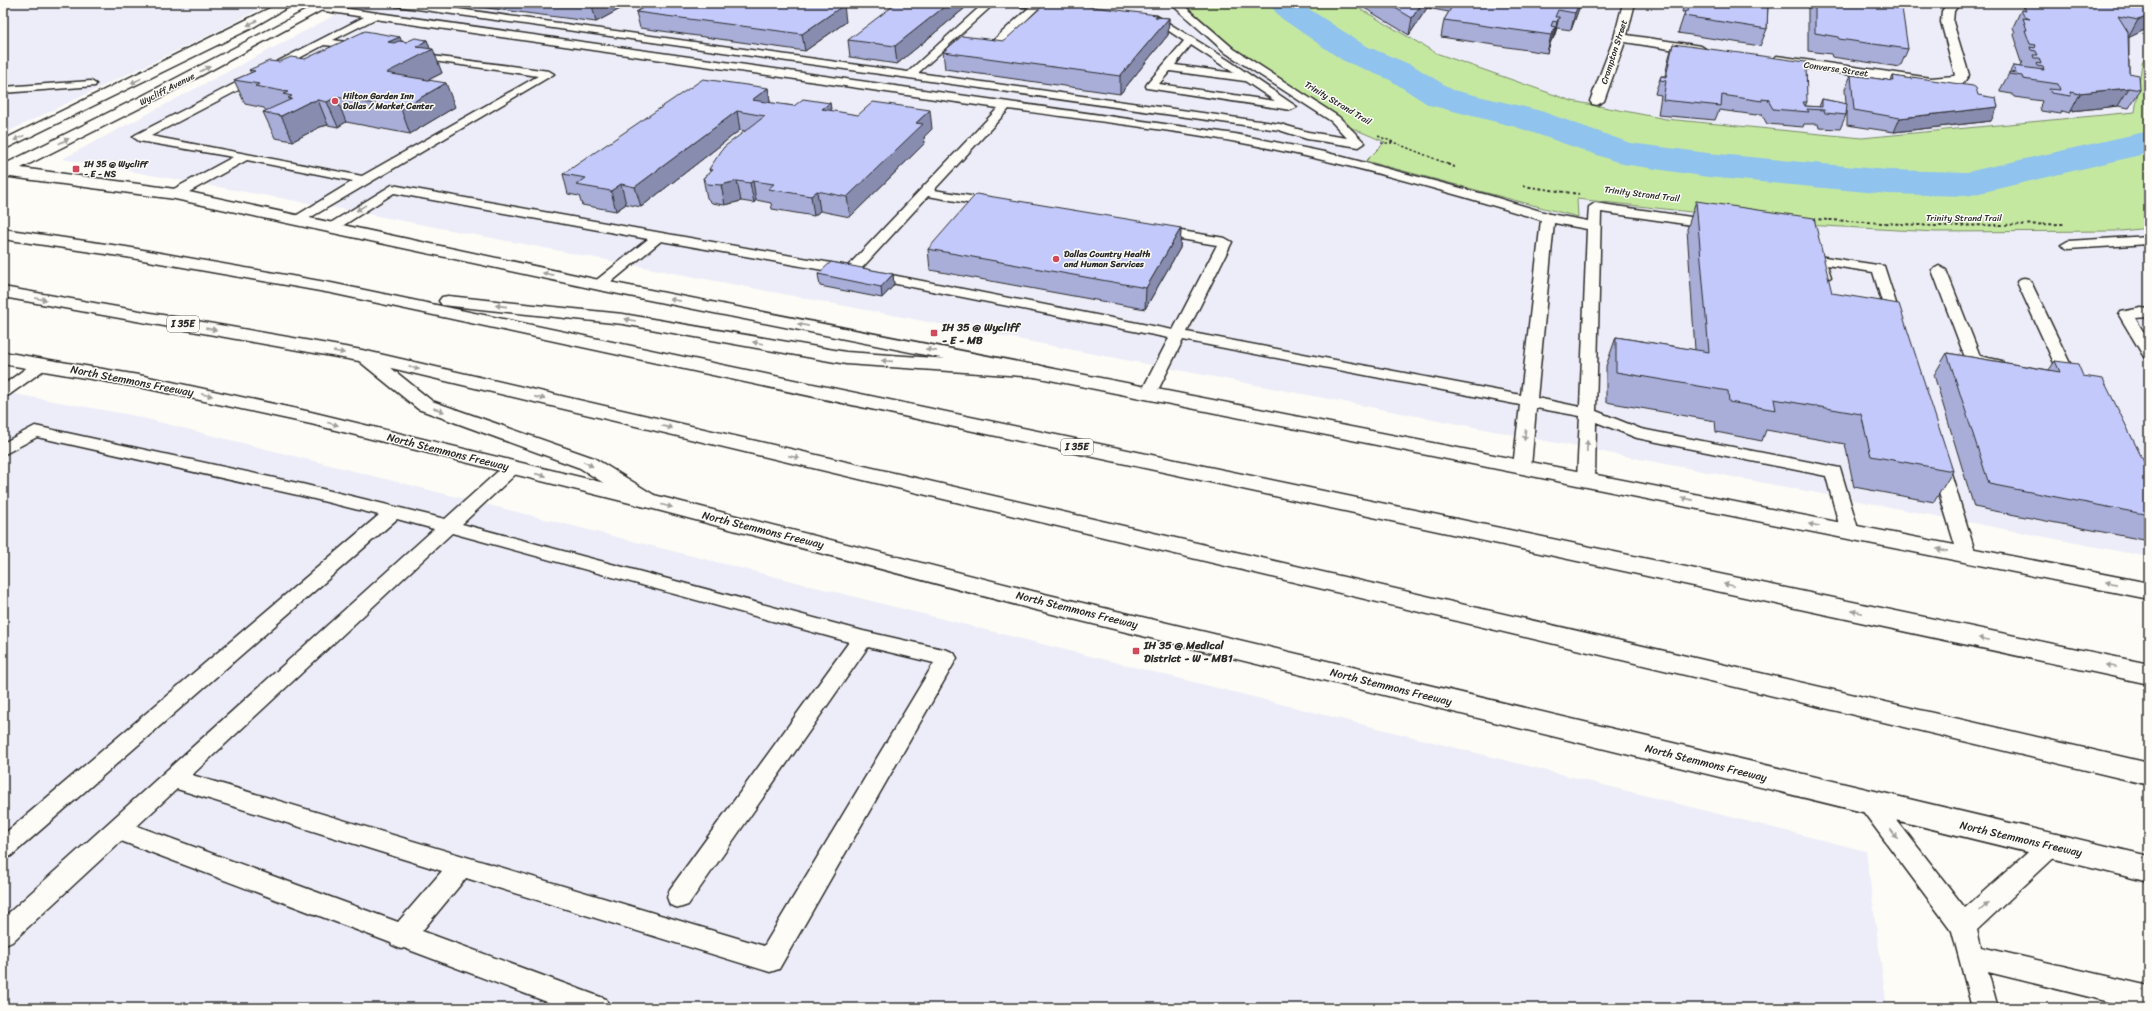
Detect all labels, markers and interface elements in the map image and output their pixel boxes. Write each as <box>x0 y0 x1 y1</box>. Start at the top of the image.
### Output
street label: Crampton Street <box>1596 18 1632 86</box>
one-way arrow <box>247 20 258 26</box>
street label: Converse Street <box>1803 57 1869 81</box>
one-way arrow <box>199 66 211 72</box>
street label: Wycliff Avenue <box>136 68 198 110</box>
one-way arrow <box>130 77 142 84</box>
street label: Trinity Strand Trail <box>1301 77 1375 130</box>
place label: Hilton Garden Inn Dallas / Market Center <box>342 88 435 114</box>
marker: Hilton Garden Inn Dallas / Market Center <box>330 96 340 106</box>
one-way arrow <box>14 135 25 141</box>
one-way arrow <box>59 138 70 144</box>
place label: IH 35 @ Wycliff - E - NS <box>83 156 149 182</box>
marker: IH 35 @ Wycliff - E - NS <box>71 164 81 174</box>
street label: Trinity Strand Trail <box>1603 181 1681 207</box>
one-way arrow <box>356 204 366 212</box>
street label: Trinity Strand Trail <box>1926 210 2002 226</box>
place label: Dallas Country Health and Human Services <box>1063 246 1151 272</box>
marker: Dallas Country Health and Human Services <box>1051 254 1061 264</box>
one-way arrow <box>542 271 554 277</box>
one-way arrow <box>35 296 48 302</box>
one-way arrow <box>669 297 682 303</box>
one-way arrow <box>495 303 507 309</box>
road number: I 35E <box>167 316 199 332</box>
one-way arrow <box>624 317 637 323</box>
place label: IH 35 @ Wycliff - E - MB <box>941 318 1022 350</box>
one-way arrow <box>797 322 809 328</box>
one-way arrow <box>205 326 217 332</box>
marker: IH 35 @ Wycliff - E - MB <box>929 328 939 338</box>
one-way arrow <box>752 339 765 345</box>
one-way arrow <box>925 347 937 353</box>
one-way arrow <box>333 349 345 355</box>
one-way arrow <box>881 357 893 364</box>
street label: North Stemmons Freeway <box>69 360 196 402</box>
one-way arrow <box>408 365 420 371</box>
one-way arrow <box>201 392 213 398</box>
one-way arrow <box>534 395 547 401</box>
one-way arrow <box>434 408 446 414</box>
one-way arrow <box>328 421 340 427</box>
one-way arrow <box>661 425 673 431</box>
street label: North Stemmons Freeway <box>385 428 511 476</box>
one-way arrow <box>1522 429 1529 441</box>
road number: I 35E <box>1061 439 1093 455</box>
one-way arrow <box>1584 439 1590 452</box>
one-way arrow <box>787 454 800 460</box>
one-way arrow <box>582 461 594 468</box>
one-way arrow <box>535 472 548 478</box>
one-way arrow <box>1681 496 1693 502</box>
one-way arrow <box>662 503 674 509</box>
street label: North Stemmons Freeway <box>700 506 826 554</box>
one-way arrow <box>1808 522 1821 528</box>
one-way arrow <box>1936 547 1948 553</box>
one-way arrow <box>2105 580 2117 586</box>
one-way arrow <box>1723 581 1735 587</box>
street label: North Stemmons Freeway <box>1014 586 1140 634</box>
one-way arrow <box>1850 608 1863 614</box>
one-way arrow <box>1978 635 1990 641</box>
place label: IH 35 @ Medical District - W - MB1 <box>1143 636 1233 668</box>
marker: IH 35 @ Medical District - W - MB1 <box>1131 646 1141 656</box>
one-way arrow <box>2105 662 2117 668</box>
street label: North Stemmons Freeway <box>1328 663 1454 711</box>
street label: North Stemmons Freeway <box>1643 739 1769 787</box>
street label: North Stemmons Freeway <box>1958 816 2084 862</box>
one-way arrow <box>1889 829 1897 839</box>
one-way arrow <box>1979 902 1989 911</box>

